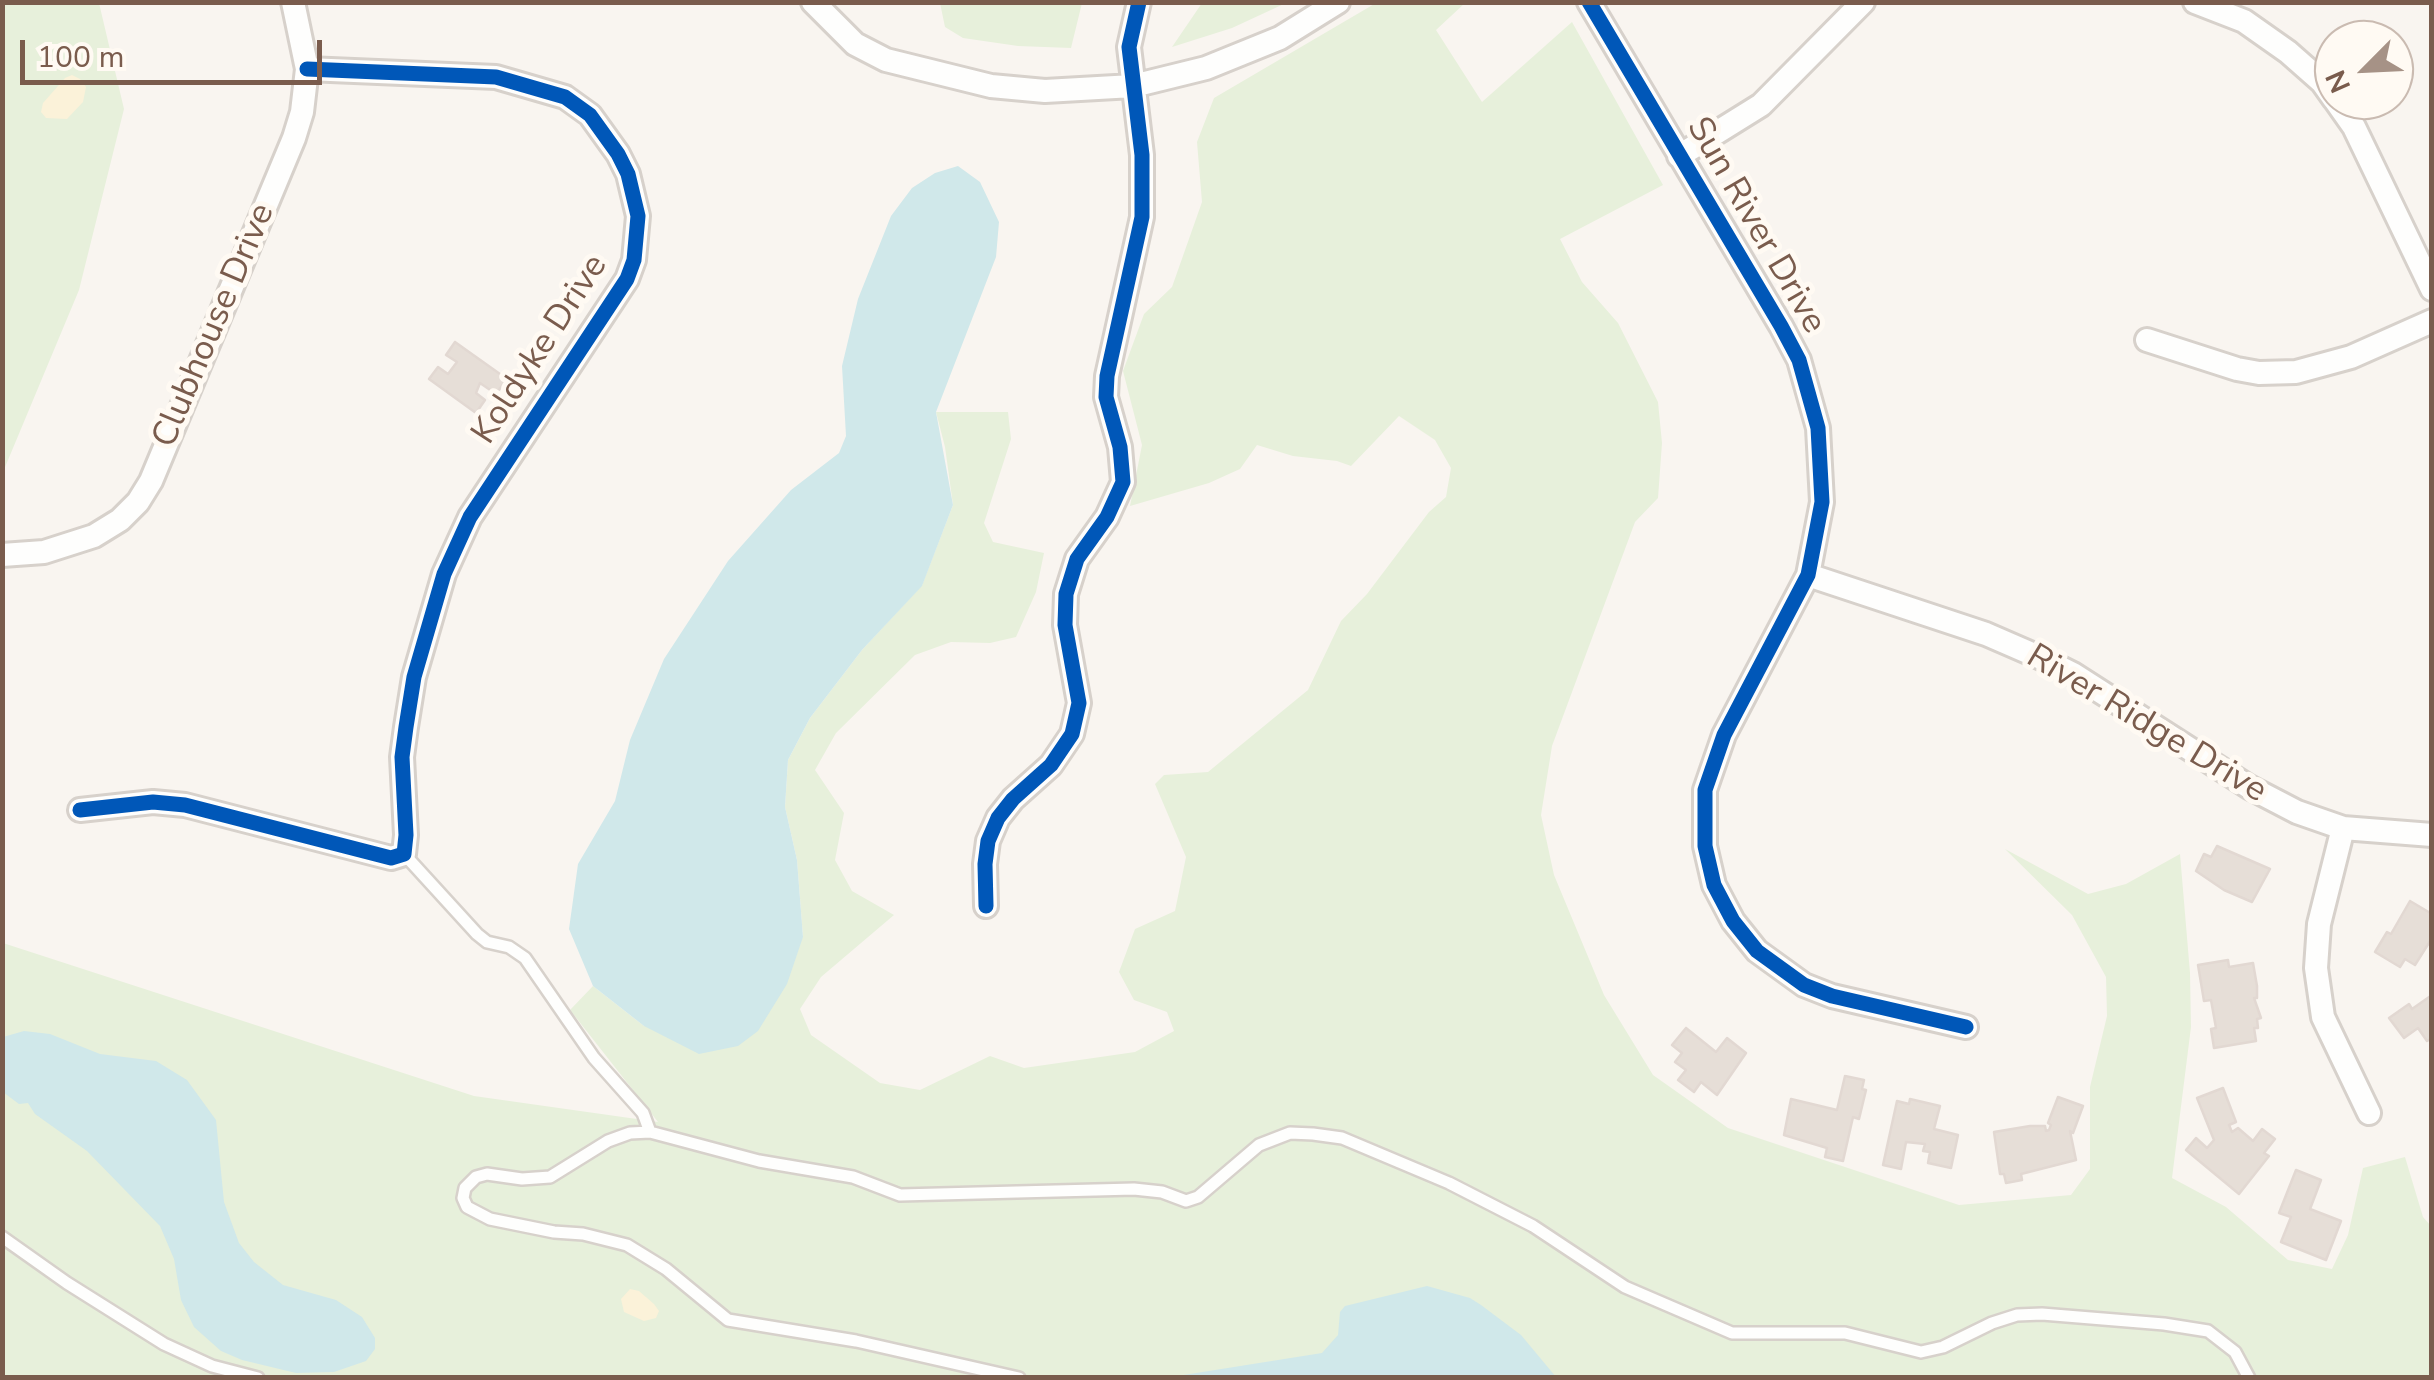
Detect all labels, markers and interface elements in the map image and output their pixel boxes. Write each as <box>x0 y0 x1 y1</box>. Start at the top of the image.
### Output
scale bar <box>25 20 328 82</box>
north arrow <box>2314 20 2414 120</box>
text: 100 m <box>37 37 124 78</box>
text: N <box>2317 64 2360 99</box>
street label: Sun River Drive <box>1676 110 1834 342</box>
street label: Clubhouse Drive <box>145 198 285 454</box>
street label: Koldyke Drive <box>464 247 618 453</box>
street label: River Ridge Drive <box>2018 637 2274 813</box>

